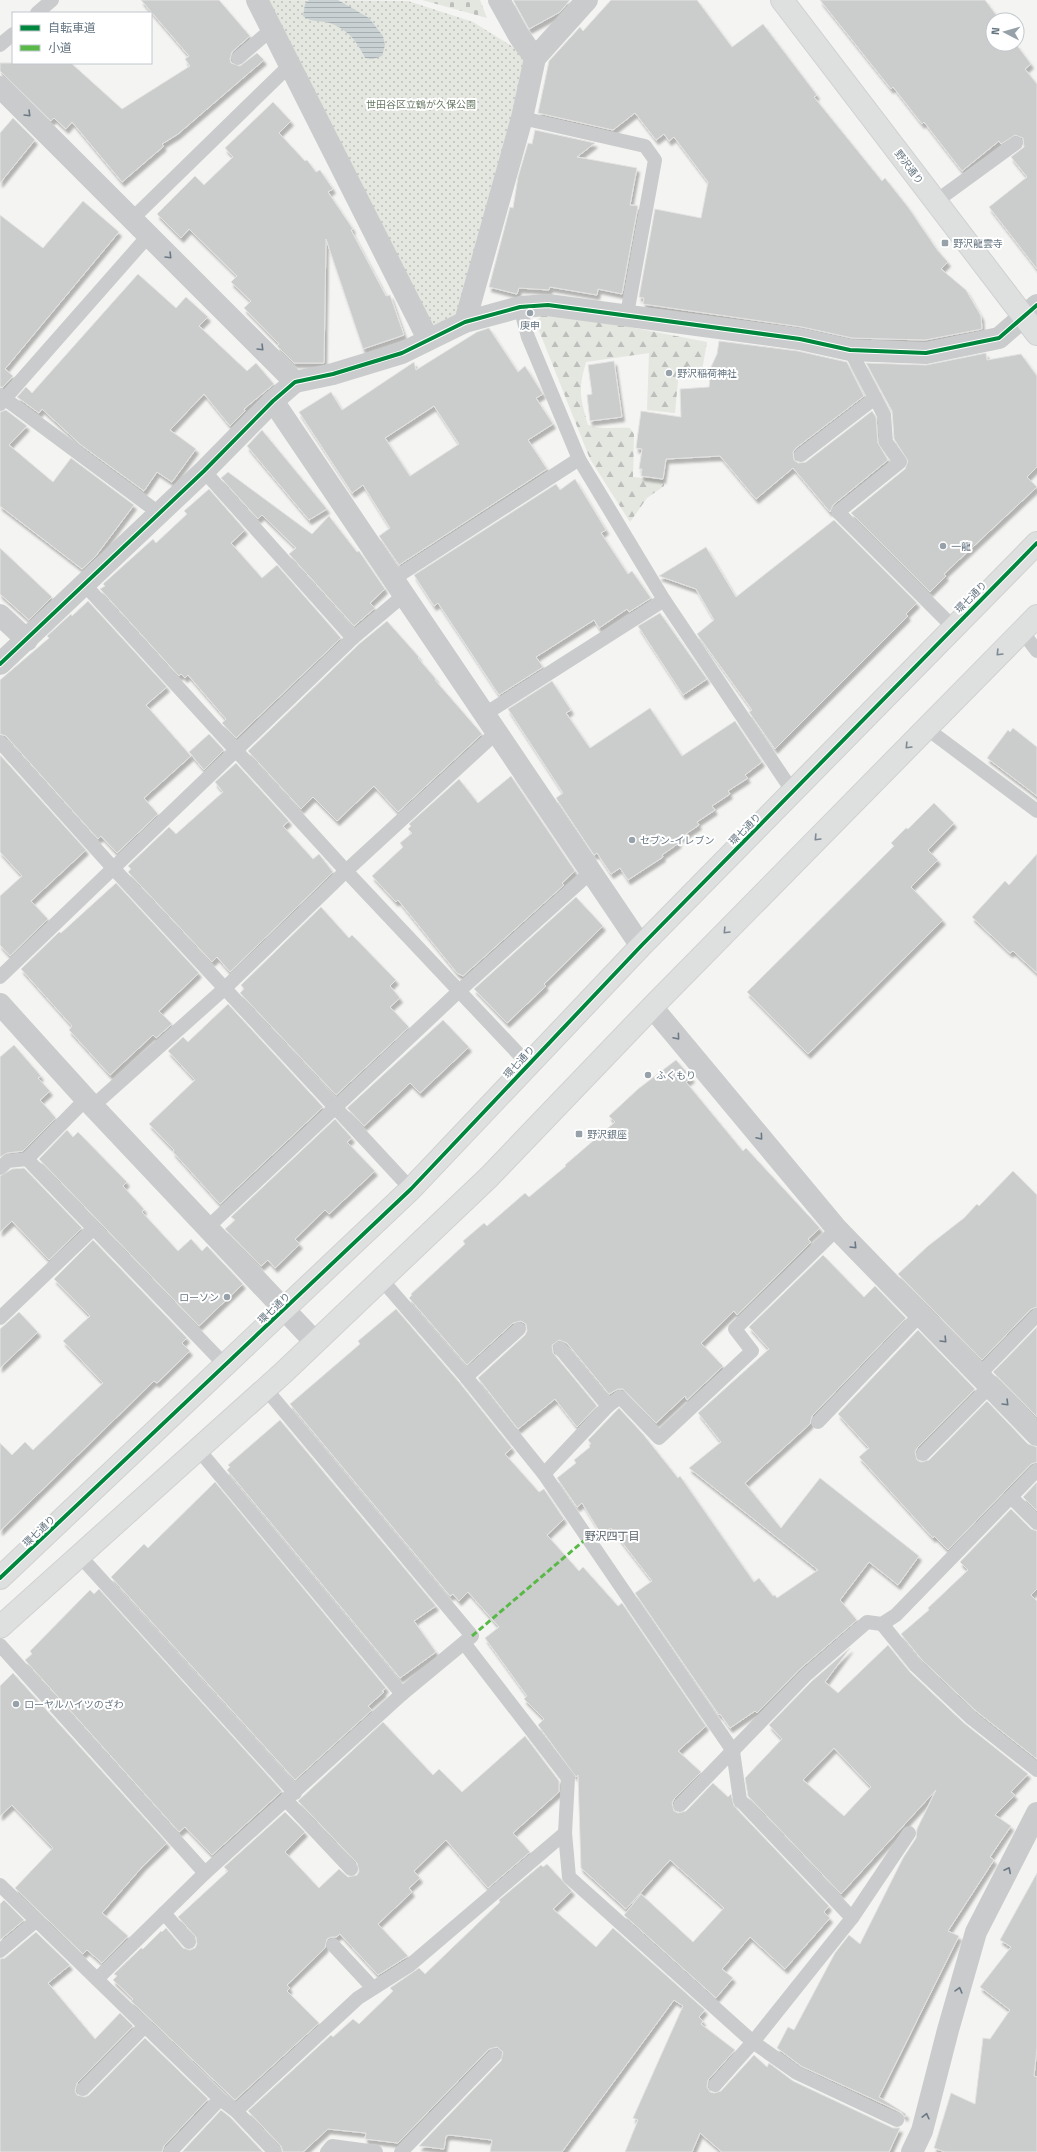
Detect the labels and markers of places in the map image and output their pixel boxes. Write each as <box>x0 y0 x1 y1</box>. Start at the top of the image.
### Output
place label: 野沢龍雲寺 <box>953 236 1003 251</box>
marker: 野沢龍雲寺 <box>940 238 950 248</box>
marker: 庚申 <box>525 308 535 318</box>
place label: 庚申 <box>520 318 540 333</box>
place label: 野沢稲荷神社 <box>677 366 737 381</box>
marker: 野沢稲荷神社 <box>664 368 674 378</box>
place label: 一龍 <box>951 539 971 554</box>
marker: 一龍 <box>938 541 948 551</box>
place label: セブン-イレブン <box>640 833 714 848</box>
marker: セブン-イレブン <box>627 835 637 845</box>
place label: ふくもり <box>656 1068 696 1083</box>
marker: ふくもり <box>643 1070 653 1080</box>
place label: 野沢銀座 <box>587 1127 627 1142</box>
marker: 野沢銀座 <box>574 1129 584 1139</box>
place label: ローソン <box>179 1290 219 1305</box>
marker: ローソン <box>222 1292 232 1302</box>
place label: ローヤルハイツのざわ <box>24 1697 124 1712</box>
marker: ローヤルハイツのざわ <box>11 1699 21 1709</box>

